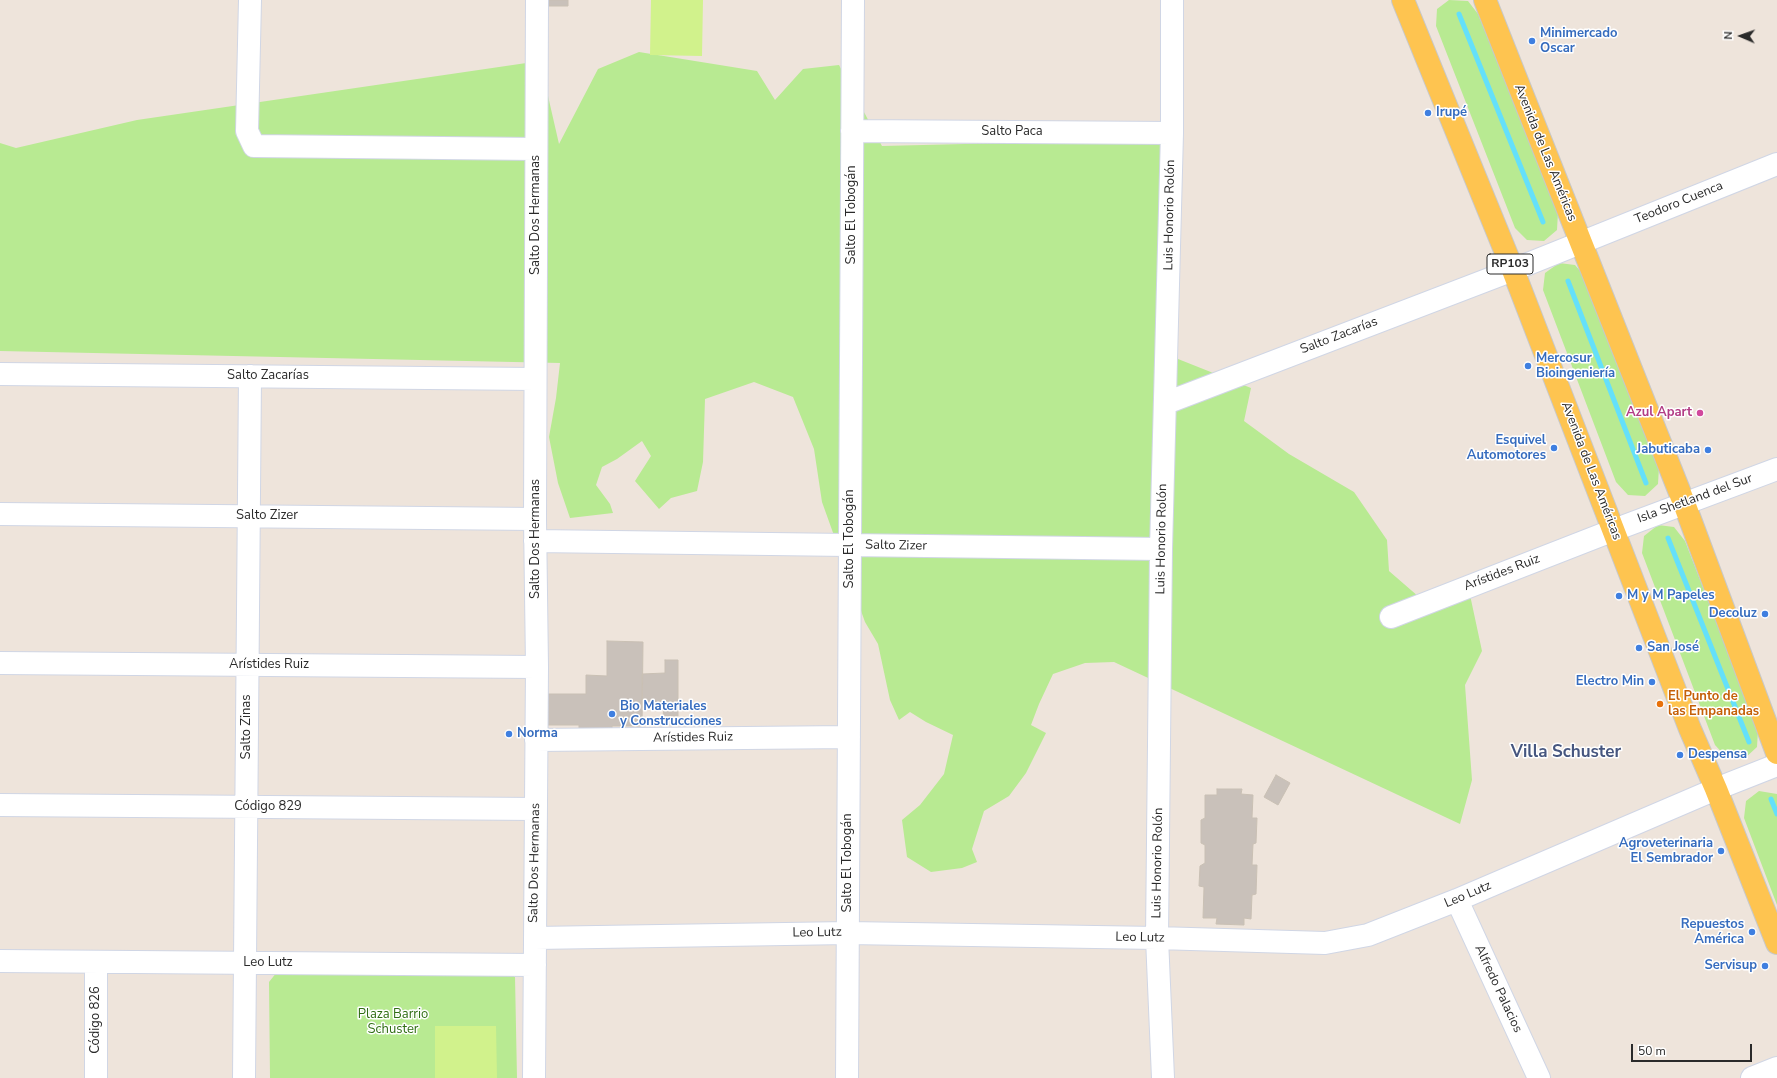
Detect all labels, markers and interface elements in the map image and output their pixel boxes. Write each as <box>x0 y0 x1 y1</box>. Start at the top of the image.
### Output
north arrow <box>1721 16 1761 56</box>
place label: Minimercado Oscar <box>1540 26 1617 57</box>
text: N <box>1721 31 1736 40</box>
marker: Minimercado Oscar <box>1527 36 1537 46</box>
street label: Avenida de Las Américas <box>1510 82 1580 224</box>
place label: Irupé <box>1436 105 1467 121</box>
marker: Irupé <box>1423 108 1433 118</box>
street label: Salto Paca <box>981 124 1043 140</box>
street label: Salto Dos Hermanas <box>528 155 544 275</box>
street label: Luis Honorio Rolón <box>1161 159 1179 271</box>
street label: Salto El Tobogán <box>844 165 860 265</box>
street label: Teodoro Cuenca <box>1633 178 1725 228</box>
road number: RP103 <box>1487 254 1533 274</box>
street label: Salto Zacarías <box>1298 314 1380 358</box>
place label: Mercosur Bioingeniería <box>1536 351 1615 382</box>
marker: Mercosur Bioingeniería <box>1523 361 1533 371</box>
street label: Salto Zacarías <box>227 368 309 384</box>
street label: Avenida de Las Américas <box>1557 400 1625 542</box>
place label: Azul Apart <box>1626 405 1692 421</box>
marker: Azul Apart <box>1695 408 1705 418</box>
place label: Esquivel Automotores <box>1467 433 1546 464</box>
place label: Jabuticaba <box>1637 442 1700 458</box>
marker: Esquivel Automotores <box>1549 443 1559 453</box>
marker: Jabuticaba <box>1703 445 1713 455</box>
street label: Isla Shetland del Sur <box>1635 471 1755 527</box>
street label: Salto Dos Hermanas <box>528 479 544 599</box>
street label: Luis Honorio Rolón <box>1153 483 1171 595</box>
street label: Salto El Tobogán <box>842 489 858 589</box>
street label: Salto Zizer <box>236 508 298 524</box>
street label: Salto Zizer <box>865 538 927 554</box>
street label: Arístides Ruiz <box>1462 551 1542 595</box>
place label: M y M Papeles <box>1627 588 1715 604</box>
marker: M y M Papeles <box>1614 591 1624 601</box>
place label: Decoluz <box>1709 606 1757 622</box>
marker: Decoluz <box>1760 609 1770 619</box>
place label: San José <box>1647 640 1699 656</box>
marker: San José <box>1634 643 1644 653</box>
street label: Arístides Ruiz <box>229 657 309 673</box>
place label: Electro Min <box>1576 674 1644 690</box>
marker: Electro Min <box>1647 677 1657 687</box>
place label: El Punto de las Empanadas <box>1668 689 1759 720</box>
street label: Salto Zinas <box>239 695 255 759</box>
place label: Bio Materiales y Construcciones <box>620 699 722 730</box>
marker: El Punto de las Empanadas <box>1655 699 1665 709</box>
marker: Bio Materiales y Construcciones <box>607 709 617 719</box>
place label: Norma <box>517 726 558 742</box>
marker: Norma <box>504 729 514 739</box>
street label: Arístides Ruiz <box>653 730 733 746</box>
district label: Villa Schuster <box>1511 743 1621 763</box>
place label: Despensa <box>1688 747 1747 763</box>
marker: Despensa <box>1675 750 1685 760</box>
street label: Código 829 <box>234 799 302 815</box>
street label: Salto Dos Hermanas <box>526 803 544 923</box>
street label: Luis Honorio Rolón <box>1149 807 1167 919</box>
street label: Salto El Tobogán <box>840 813 856 913</box>
place label: Agroveterinaria El Sembrador <box>1619 836 1713 867</box>
marker: Agroveterinaria El Sembrador <box>1716 846 1726 856</box>
street label: Leo Lutz <box>1442 878 1494 912</box>
place label: Repuestos América <box>1681 917 1744 948</box>
street label: Leo Lutz <box>792 925 842 941</box>
marker: Repuestos América <box>1747 927 1757 937</box>
street label: Leo Lutz <box>1115 930 1165 946</box>
street label: Alfredo Palacios <box>1471 943 1525 1035</box>
street label: Leo Lutz <box>243 955 293 971</box>
place label: Servisup <box>1704 958 1757 974</box>
marker: Servisup <box>1760 961 1770 971</box>
street label: Código 826 <box>88 986 104 1054</box>
park label: Plaza Barrio Schuster <box>358 1007 428 1038</box>
scale bar <box>1633 1036 1754 1062</box>
text: 50 m <box>1638 1043 1666 1059</box>

